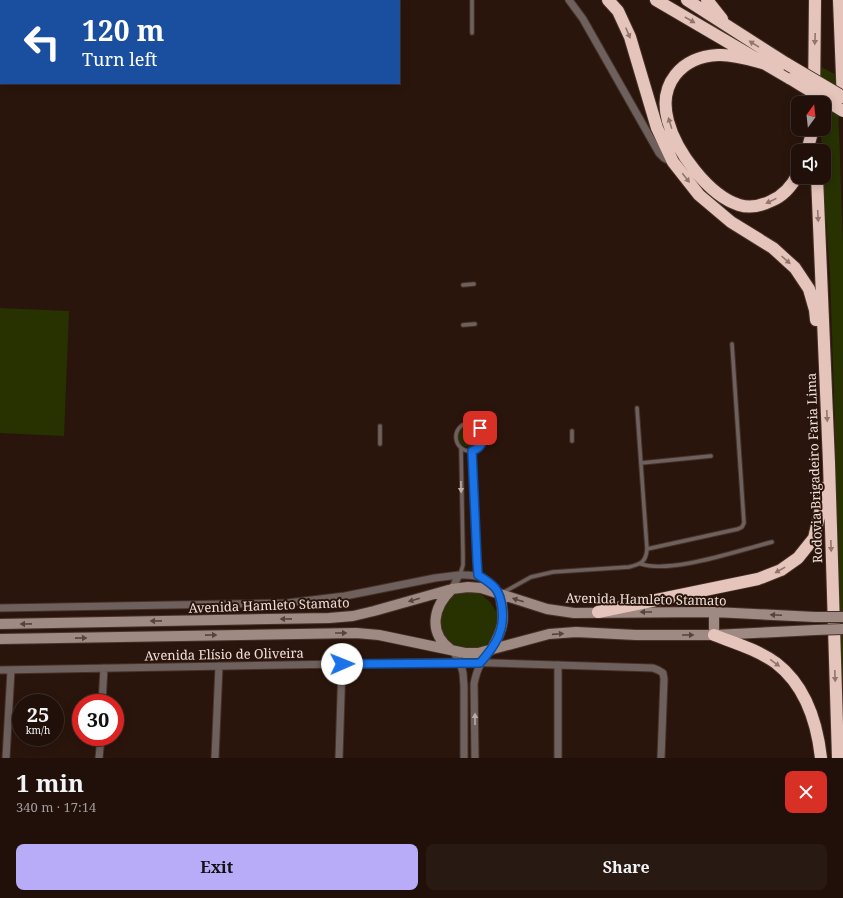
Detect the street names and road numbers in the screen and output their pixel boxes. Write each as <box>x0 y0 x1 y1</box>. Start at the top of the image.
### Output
street label: Rodovia Brigadeiro Faria Lima <box>802 373 826 563</box>
street label: Avenida Hamleto Stamato <box>565 589 727 609</box>
street label: Avenida Hamleto Stamato <box>188 593 350 617</box>
street label: Avenida Elísio de Oliveira <box>144 644 304 664</box>

